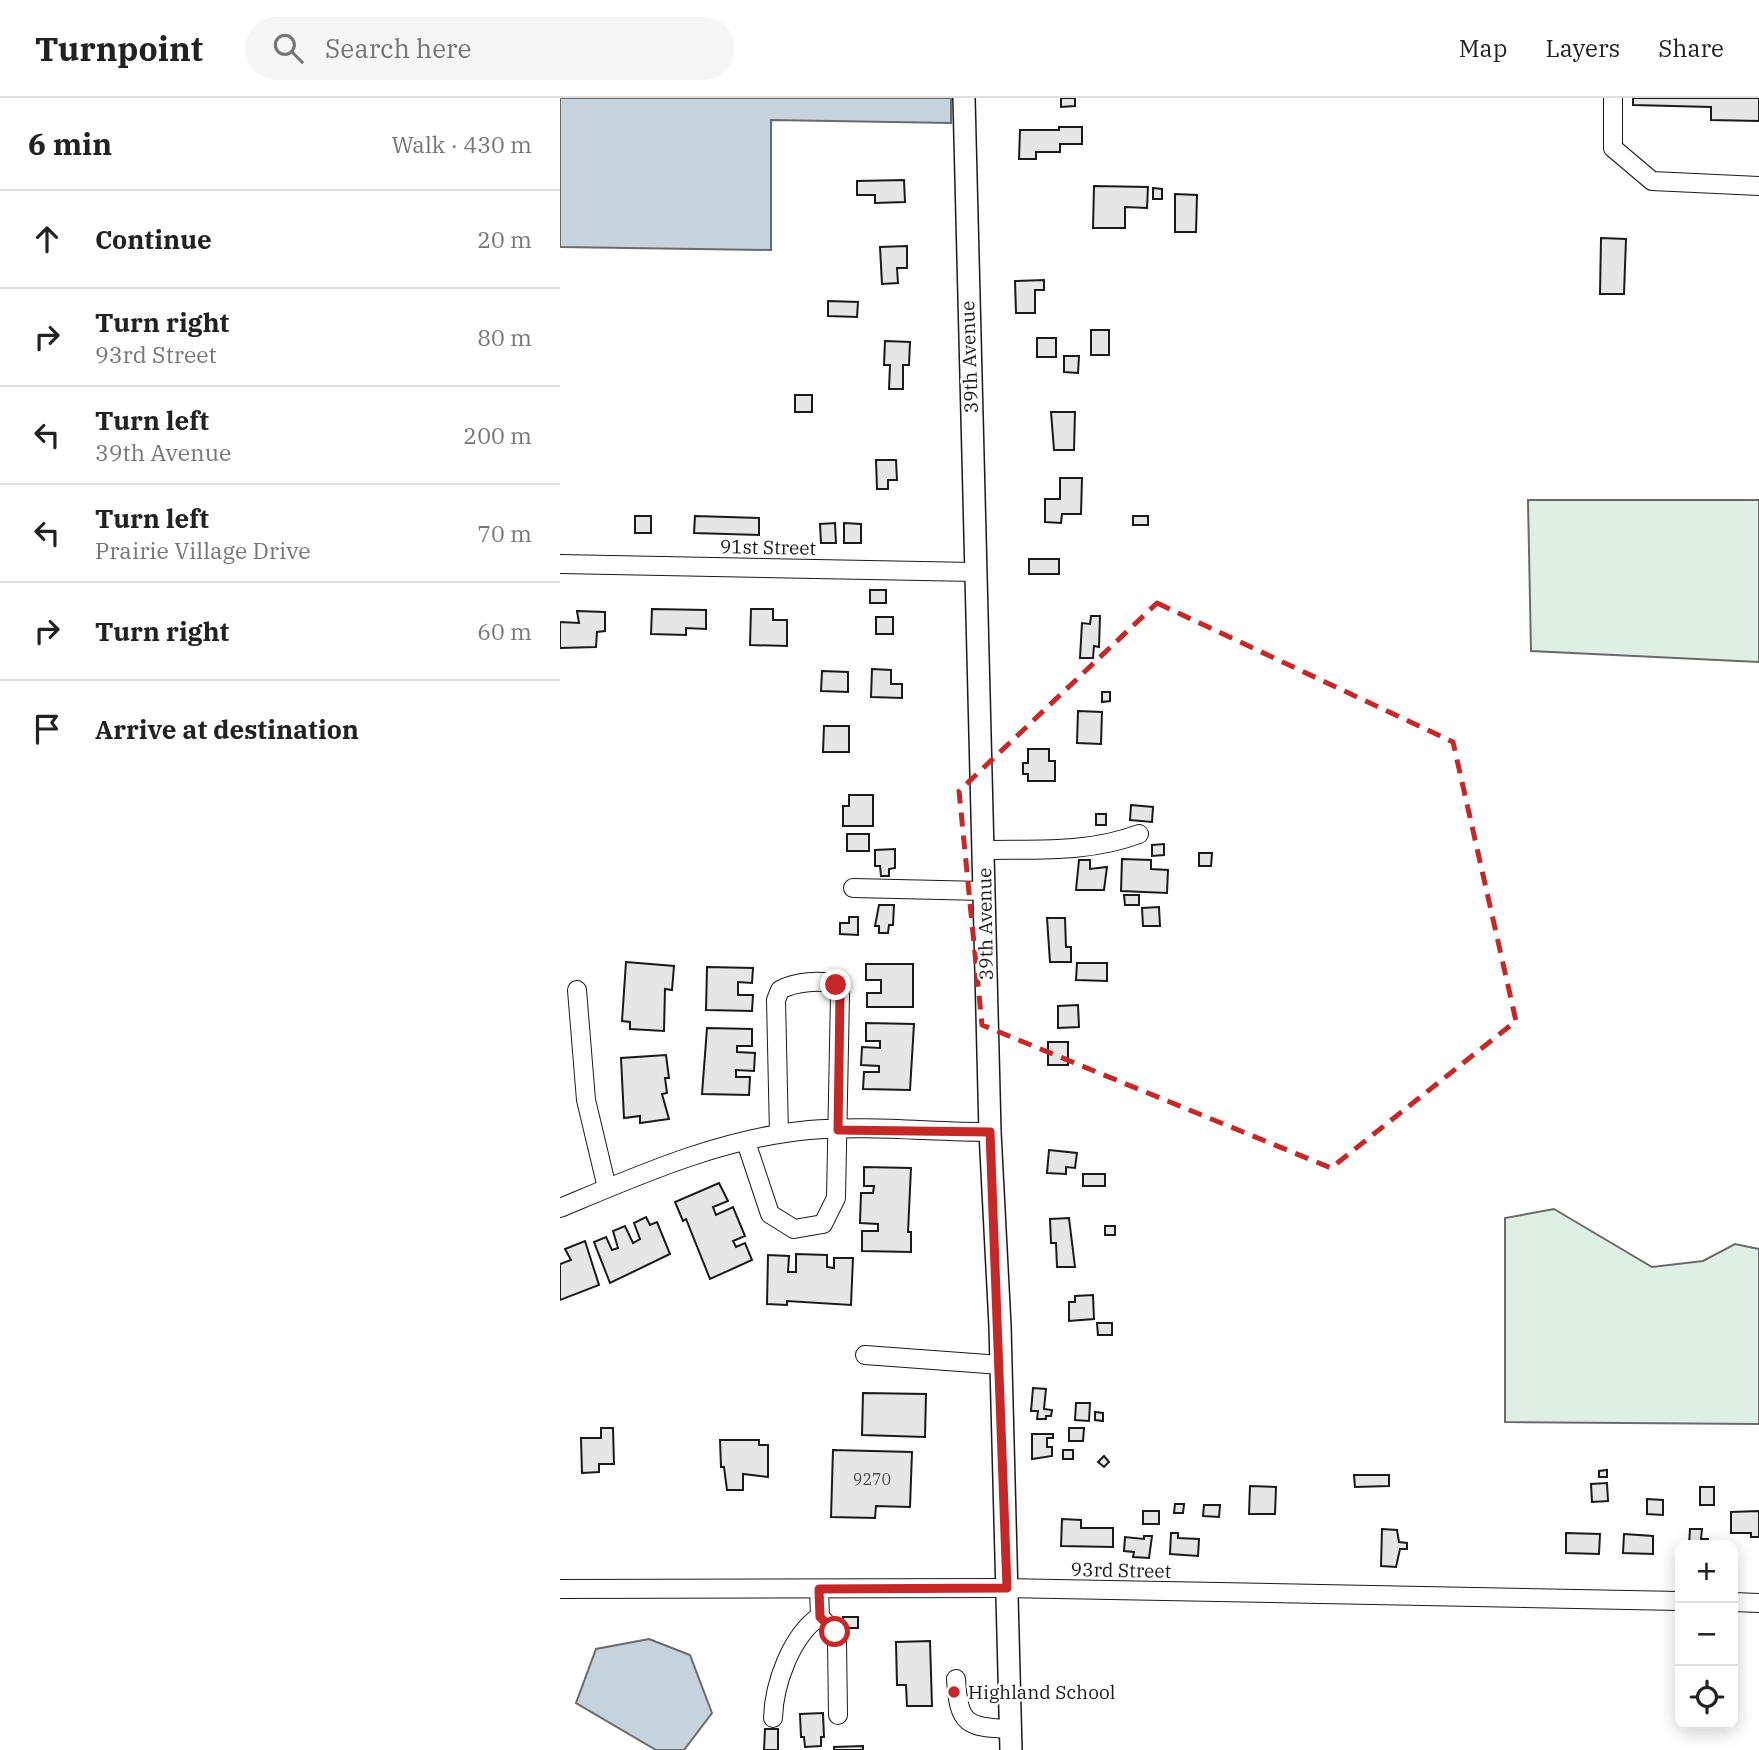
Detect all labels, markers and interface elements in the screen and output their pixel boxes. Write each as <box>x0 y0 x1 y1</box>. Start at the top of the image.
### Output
search box <box>245 17 735 80</box>
text: Turnpoint <box>35 27 203 70</box>
icon: search <box>269 29 307 67</box>
text: Search here <box>325 31 472 65</box>
text: Map <box>1459 32 1507 64</box>
text: Layers <box>1545 32 1620 64</box>
text: Share <box>1658 32 1724 64</box>
text: 6 min <box>28 124 112 163</box>
text: Walk · 430 m <box>391 129 532 159</box>
icon: ahead <box>28 220 66 258</box>
text: Continue <box>95 222 212 256</box>
text: 20 m <box>477 224 532 254</box>
street label: 39th Avenue <box>955 300 983 414</box>
text: Turn right <box>95 305 229 339</box>
icon: right <box>28 318 66 356</box>
text: 80 m <box>477 322 532 352</box>
text: 93rd Street <box>95 339 217 369</box>
text: Turn left <box>95 403 209 437</box>
icon: left <box>28 416 66 454</box>
text: 200 m <box>463 420 532 450</box>
text: 39th Avenue <box>95 437 231 467</box>
text: Turn left <box>95 501 209 535</box>
icon: left <box>28 514 66 552</box>
text: 70 m <box>477 518 532 548</box>
street label: 91st Street <box>720 534 817 560</box>
text: Prairie Village Drive <box>95 535 311 565</box>
icon: right <box>28 612 66 650</box>
text: Turn right <box>95 614 229 648</box>
text: 60 m <box>477 616 532 646</box>
icon: arrive <box>28 710 66 748</box>
text: Arrive at destination <box>95 712 359 746</box>
street label: 39th Avenue <box>972 868 998 980</box>
route end <box>820 969 851 1000</box>
house number: 9270 <box>853 1469 891 1489</box>
map controls <box>1675 1540 1738 1729</box>
button: + <box>1675 1540 1738 1603</box>
street label: 93rd Street <box>1071 1557 1172 1583</box>
button: − <box>1675 1603 1738 1666</box>
route start <box>819 1616 850 1647</box>
button: locate <box>1675 1666 1738 1729</box>
place label: Highland School <box>968 1680 1116 1704</box>
marker: Highland School <box>946 1684 962 1700</box>

